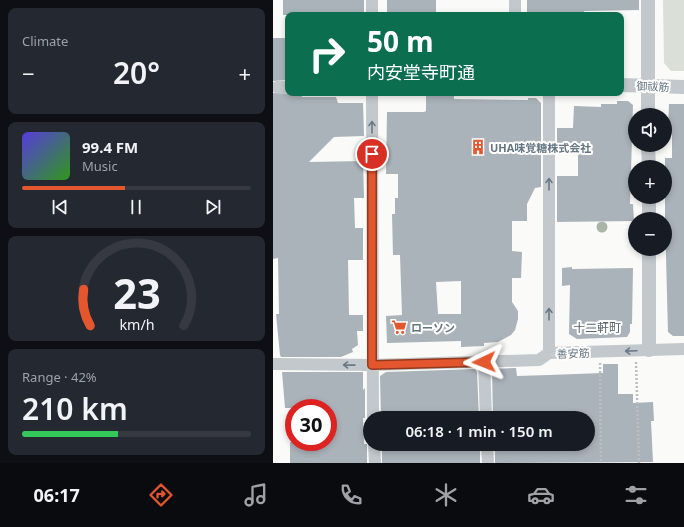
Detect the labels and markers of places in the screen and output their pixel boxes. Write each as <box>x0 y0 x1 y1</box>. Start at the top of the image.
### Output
pin <box>355 137 389 171</box>
building icon: UHA味覚糖株式会社 <box>469 138 487 156</box>
place label: UHA味覚糖株式会社 <box>490 140 591 155</box>
supermarket icon: ローソン <box>390 318 408 336</box>
place label: ローソン <box>411 320 455 335</box>

